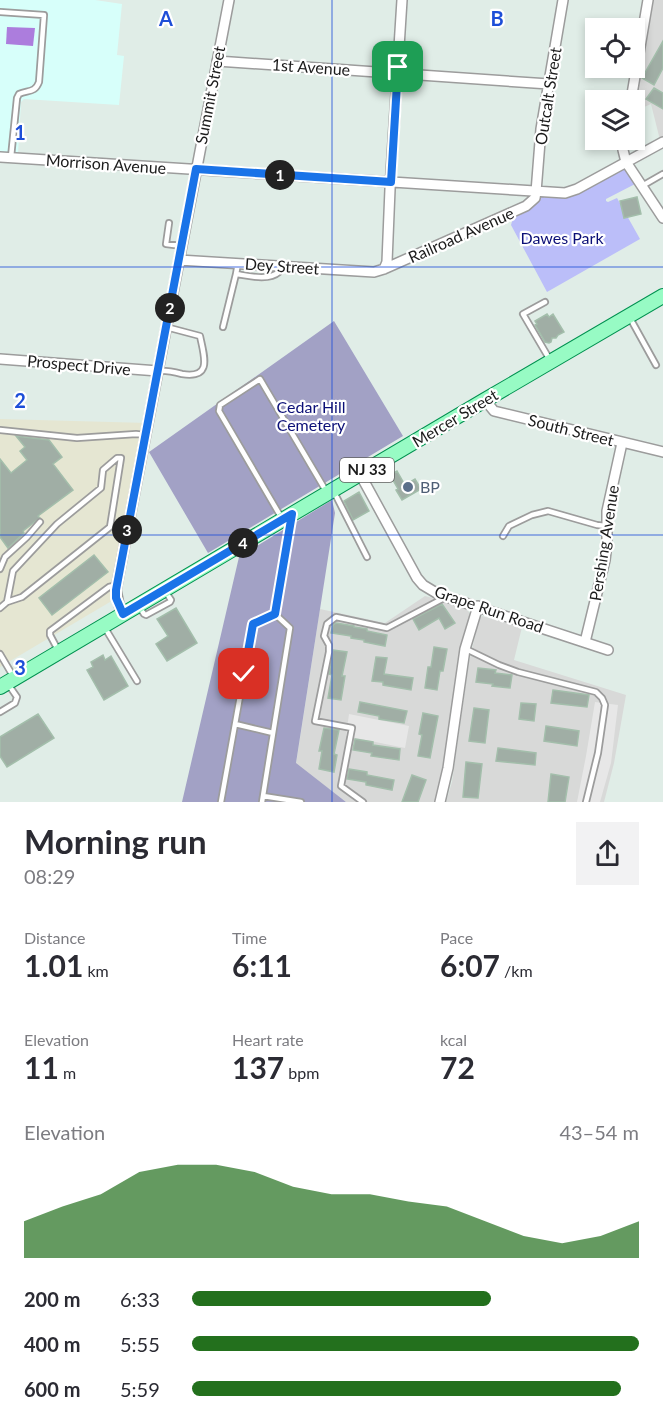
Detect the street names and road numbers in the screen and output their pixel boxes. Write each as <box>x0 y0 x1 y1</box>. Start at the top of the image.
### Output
street label: Summit Street <box>191 44 228 146</box>
street label: Outcalt Street <box>530 45 565 146</box>
street label: 1st Avenue <box>271 54 351 79</box>
street label: Morrison Avenue <box>45 150 167 177</box>
street label: Railroad Avenue <box>405 203 516 266</box>
street label: Dey Street <box>244 253 320 278</box>
street label: Prospect Drive <box>26 351 132 378</box>
street label: Mercer Street <box>409 385 501 450</box>
street label: South Street <box>526 410 616 449</box>
road number: NJ 33 <box>340 458 394 482</box>
street label: Pershing Avenue <box>585 484 622 602</box>
street label: Grape Run Road <box>432 581 546 636</box>

